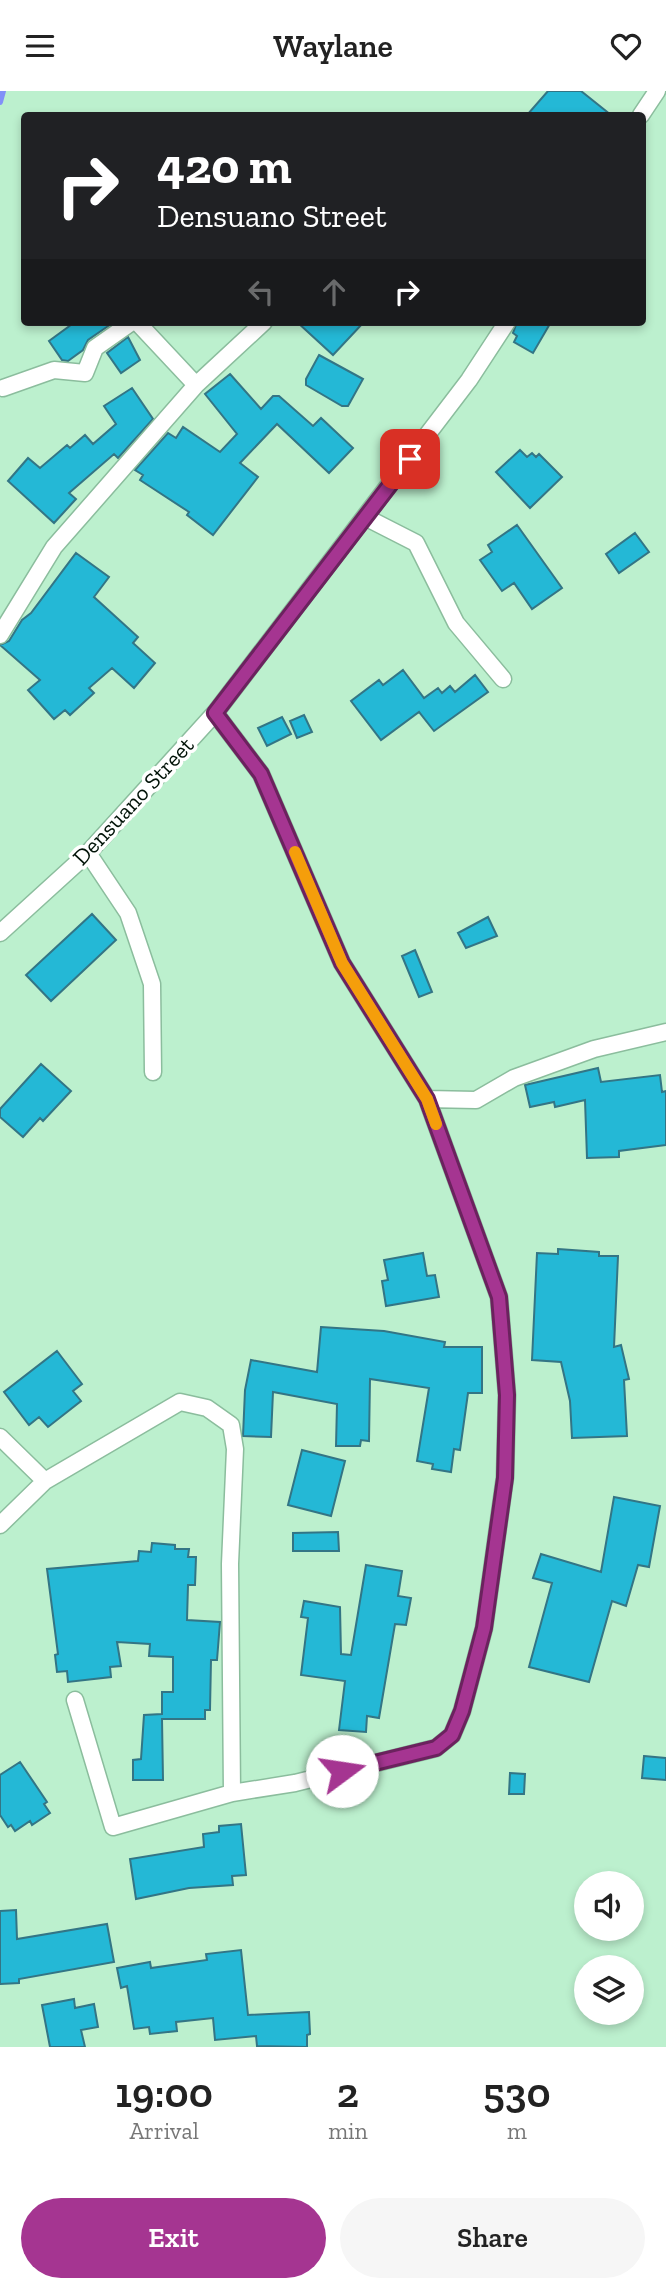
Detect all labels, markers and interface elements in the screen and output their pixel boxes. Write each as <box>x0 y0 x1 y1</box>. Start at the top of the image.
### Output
icon: menu <box>21 27 59 65</box>
text: Waylane <box>273 27 393 65</box>
icon: heart <box>607 27 645 65</box>
text: 420 m <box>157 137 292 196</box>
icon: right <box>42 140 133 231</box>
text: Densuano Street <box>157 197 387 235</box>
icon: left <box>242 273 280 311</box>
icon: ahead <box>315 273 353 311</box>
icon: right <box>388 273 426 311</box>
pin <box>380 429 440 489</box>
icon: arrive <box>391 440 429 478</box>
street label: Densuano Street <box>66 731 200 871</box>
position arrow <box>305 1734 379 1808</box>
map controls <box>574 1871 644 2025</box>
button: sound <box>574 1871 644 1941</box>
button: layers <box>574 1955 644 2025</box>
text: 19:00 <box>115 2067 213 2118</box>
text: 2 <box>337 2067 359 2118</box>
text: 530 <box>483 2067 551 2118</box>
text: Arrival <box>129 2117 199 2145</box>
text: min <box>328 2117 368 2145</box>
text: m <box>507 2117 527 2145</box>
button: Exit <box>21 2198 326 2278</box>
button: Share <box>340 2198 645 2278</box>

